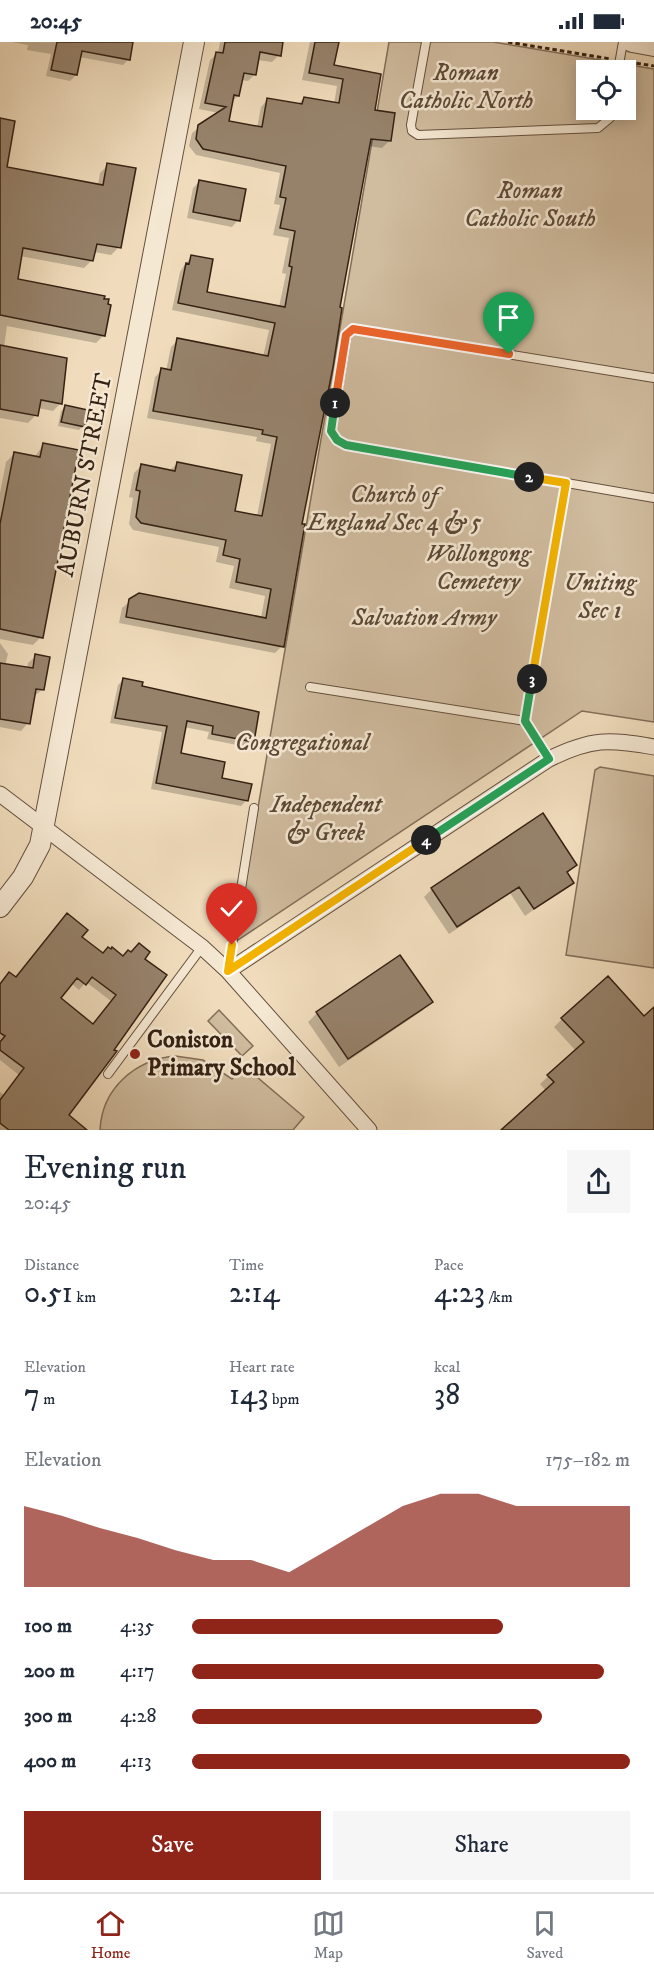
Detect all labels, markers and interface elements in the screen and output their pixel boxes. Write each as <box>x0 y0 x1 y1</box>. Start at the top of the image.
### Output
text: 20:45 <box>30 8 82 35</box>
park label: Roman Catholic North <box>399 58 534 116</box>
map controls <box>576 60 636 120</box>
button: locate <box>576 60 636 120</box>
park label: Roman Catholic South <box>464 176 596 234</box>
pin <box>483 292 534 354</box>
icon: arrive <box>492 301 525 334</box>
street label: AUBURN STREET <box>51 371 119 579</box>
pin: 1 <box>320 388 350 418</box>
text: 1 <box>332 393 338 413</box>
pin: 2 <box>514 462 544 492</box>
text: 2 <box>525 467 533 487</box>
park label: Church of England Sec 4 & 5 <box>305 480 482 538</box>
park label: Wollongong Cemetery <box>426 539 532 597</box>
park label: Uniting Sec 1 <box>564 568 638 626</box>
park label: Salvation Army <box>351 603 498 633</box>
pin: 3 <box>517 664 547 694</box>
text: 3 <box>529 669 535 689</box>
park label: Congregational <box>235 728 372 758</box>
park label: Independent & Greek <box>268 790 383 848</box>
pin: 4 <box>411 825 441 855</box>
text: 4 <box>421 830 431 850</box>
pin <box>206 883 257 945</box>
icon: check <box>215 892 248 925</box>
place label: Coniston Primary School <box>147 1025 296 1083</box>
marker: Coniston Primary School <box>128 1047 142 1061</box>
text: Evening run <box>24 1148 186 1189</box>
button: share <box>567 1150 630 1213</box>
text: 20:45 <box>24 1191 71 1216</box>
text: Distance <box>24 1255 79 1275</box>
text: Time <box>229 1255 264 1275</box>
text: Pace <box>434 1255 464 1275</box>
text: 0.51 <box>24 1275 73 1312</box>
text: 2:14 <box>229 1275 280 1312</box>
text: 4:23 <box>434 1275 485 1312</box>
text: km <box>73 1287 96 1307</box>
text: /km <box>485 1287 513 1307</box>
text: Elevation <box>24 1357 86 1377</box>
text: Heart rate <box>229 1357 295 1377</box>
text: kcal <box>434 1357 460 1377</box>
text: 7 <box>24 1377 40 1414</box>
text: 143 <box>229 1377 268 1414</box>
text: 38 <box>434 1377 460 1414</box>
text: m <box>40 1389 55 1409</box>
text: bpm <box>268 1389 299 1409</box>
text: Elevation <box>24 1448 101 1473</box>
text: 175–182 m <box>545 1448 630 1473</box>
text: 100 m <box>24 1614 72 1639</box>
text: 4:35 <box>120 1614 154 1639</box>
text: 200 m <box>24 1659 75 1684</box>
text: 4:17 <box>120 1659 155 1684</box>
text: 300 m <box>24 1704 72 1729</box>
text: 4:28 <box>120 1704 157 1729</box>
text: 400 m <box>24 1749 76 1774</box>
text: 4:13 <box>120 1749 152 1774</box>
button: Save <box>24 1811 321 1880</box>
button: Share <box>333 1811 630 1880</box>
tab: Home <box>91 1907 130 1963</box>
tab: Map <box>312 1907 345 1963</box>
tab: Saved <box>526 1907 563 1963</box>

